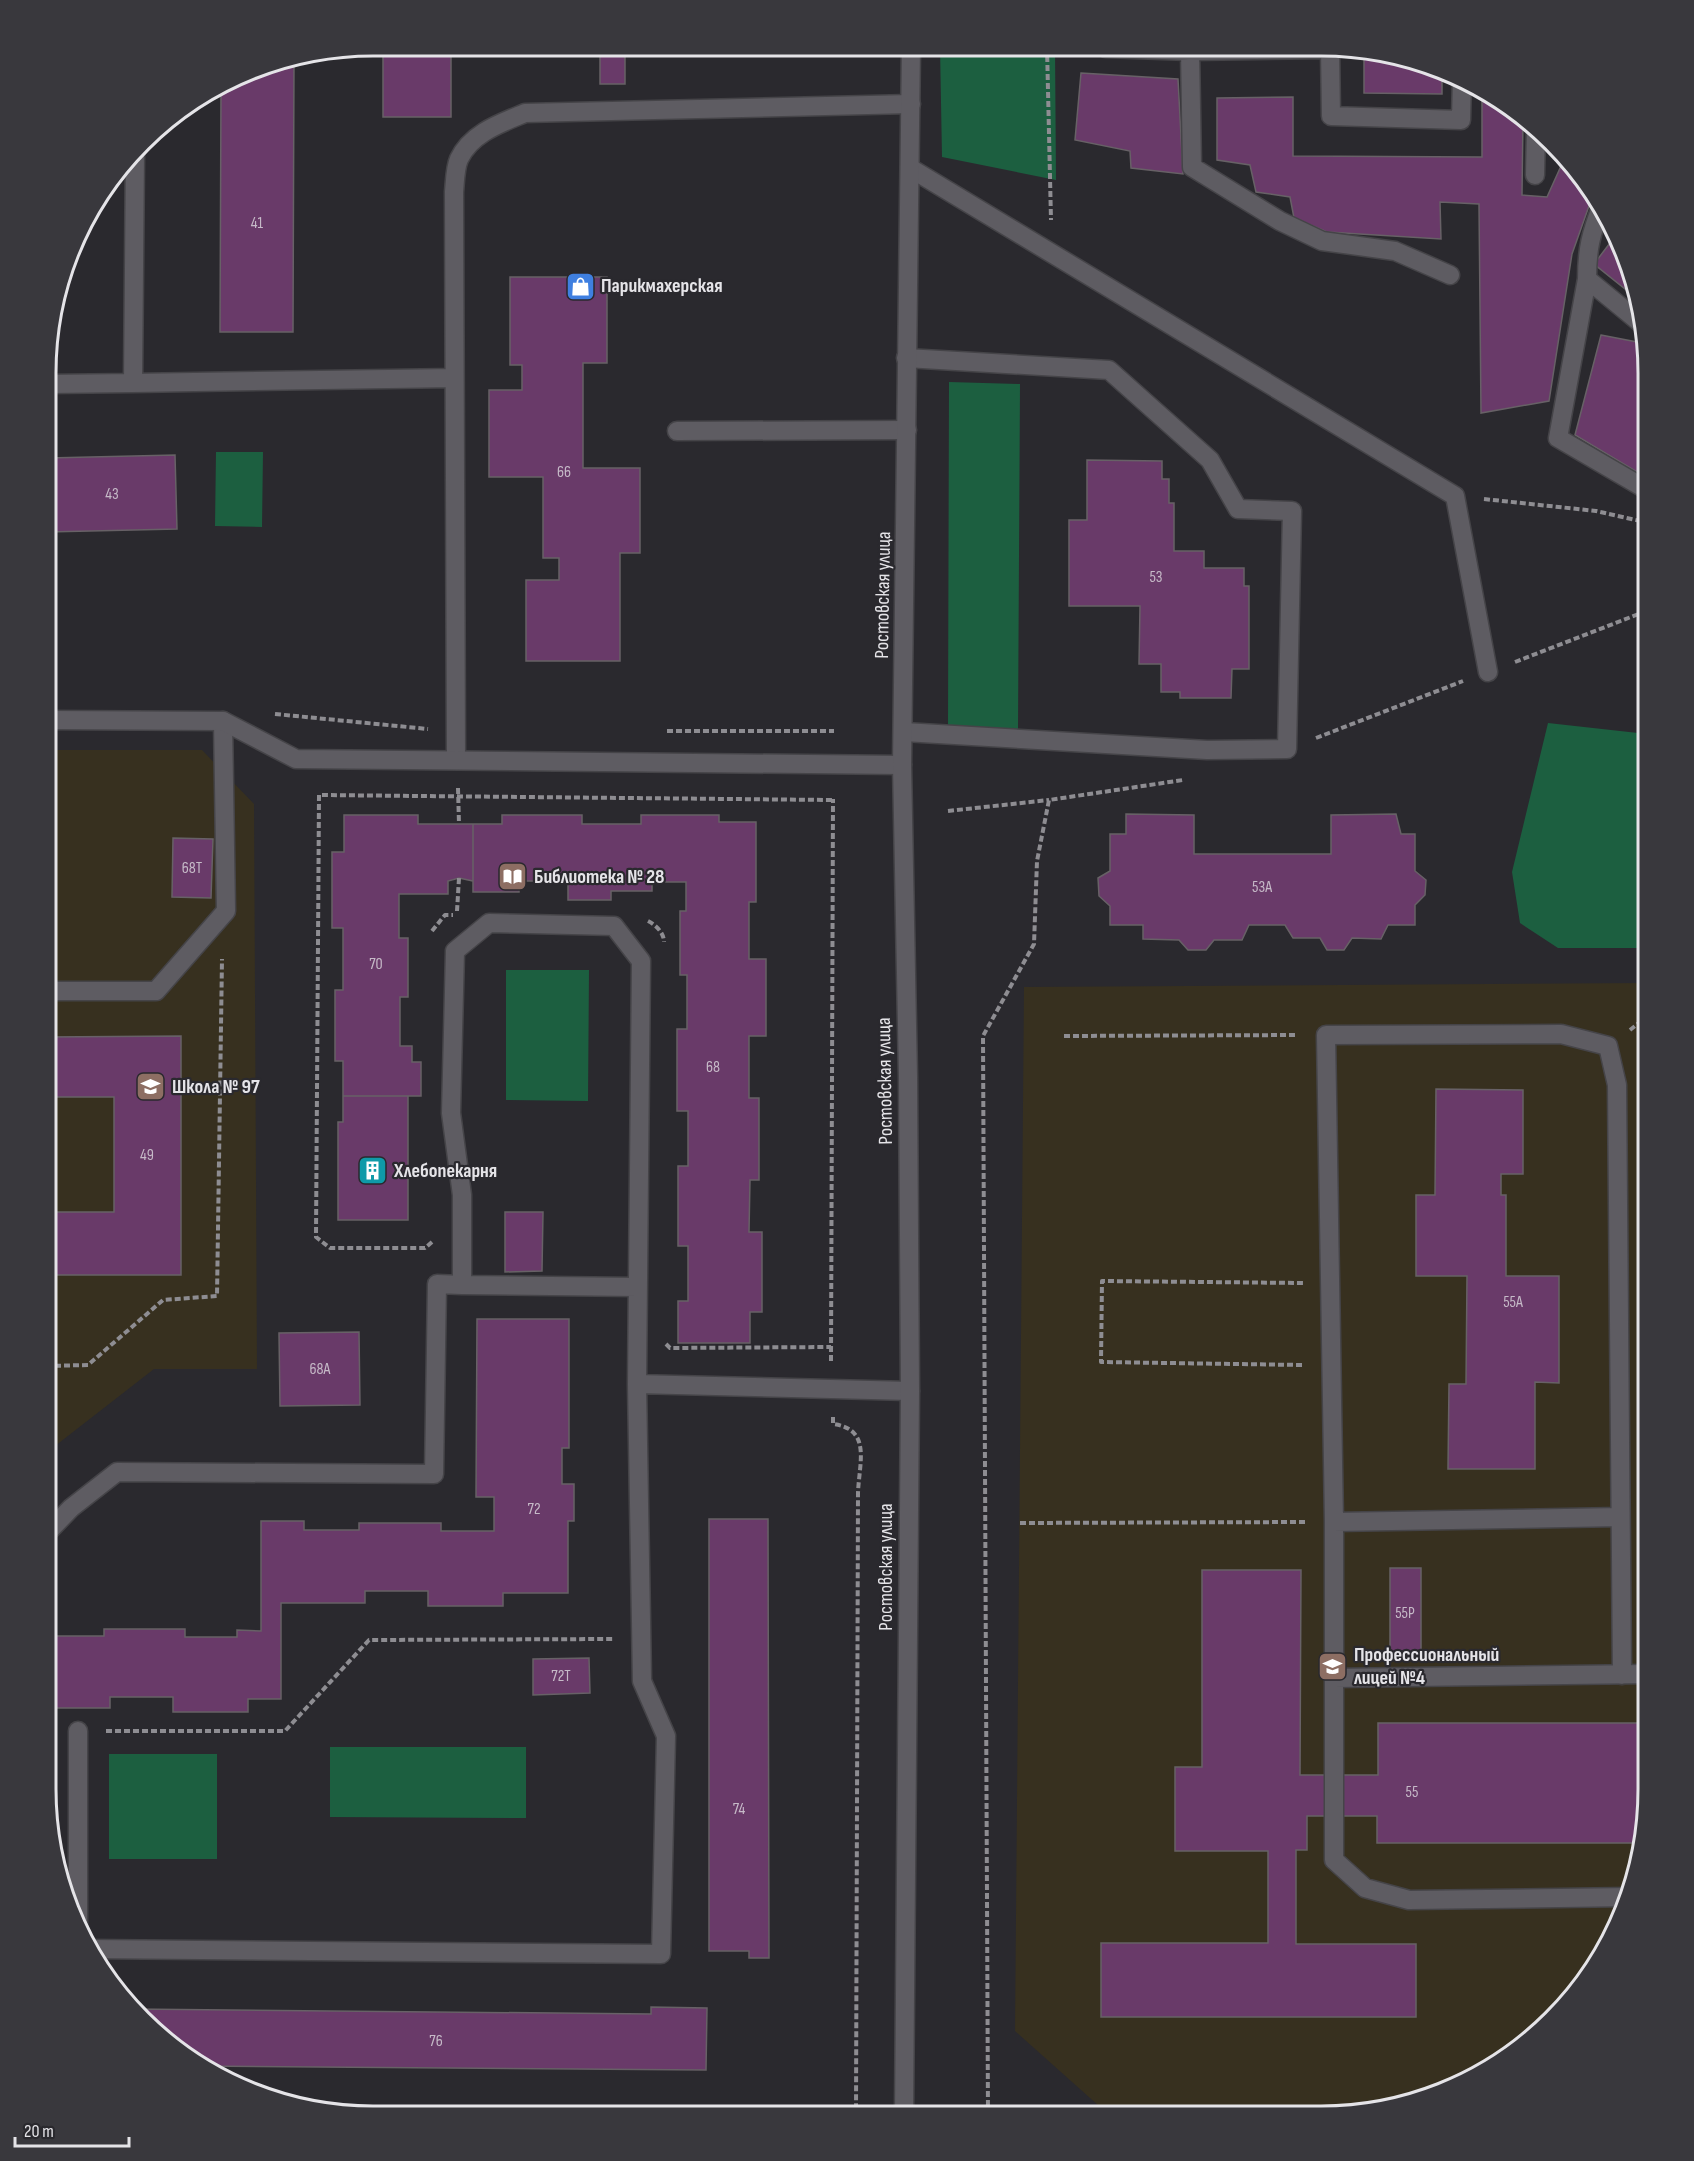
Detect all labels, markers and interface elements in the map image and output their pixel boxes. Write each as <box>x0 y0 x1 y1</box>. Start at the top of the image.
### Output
house number: 41 <box>251 214 264 233</box>
shop icon: Парикмахерская <box>564 270 596 302</box>
place label: Парикмахерская <box>601 274 723 298</box>
house number: 66 <box>557 463 571 482</box>
house number: 43 <box>105 485 119 504</box>
street label: Ростовская улица <box>870 531 896 659</box>
house number: 53 <box>1149 568 1163 587</box>
house number: 68Т <box>182 859 203 878</box>
library icon: Библиотека № 28 <box>497 861 529 893</box>
place label: Библиотека № 28 <box>534 865 664 889</box>
house number: 53А <box>1252 878 1272 897</box>
house number: 70 <box>369 955 383 974</box>
street label: Ростовская улица <box>872 1017 898 1145</box>
house number: 68 <box>706 1058 720 1077</box>
school or university icon: Школа № 97 <box>135 1071 167 1103</box>
place label: Школа № 97 <box>172 1075 260 1099</box>
house number: 49 <box>140 1146 154 1165</box>
building icon: Хлебопекарня <box>357 1155 389 1187</box>
place label: Хлебопекарня <box>393 1159 497 1183</box>
house number: 55А <box>1503 1293 1523 1312</box>
house number: 68А <box>310 1360 331 1379</box>
house number: 72 <box>528 1500 540 1519</box>
street label: Ростовская улица <box>874 1503 898 1631</box>
house number: 55Р <box>1395 1604 1415 1623</box>
place label: Профессиональный лицей №4 <box>1354 1643 1499 1690</box>
school or university icon: Профессиональный лицей №4 <box>1317 1651 1349 1683</box>
house number: 72Т <box>551 1667 571 1686</box>
house number: 55 <box>1406 1783 1418 1802</box>
house number: 74 <box>733 1800 745 1819</box>
house number: 76 <box>429 2032 443 2051</box>
scale bar <box>15 2110 129 2148</box>
text: 20 m <box>24 2121 54 2142</box>

